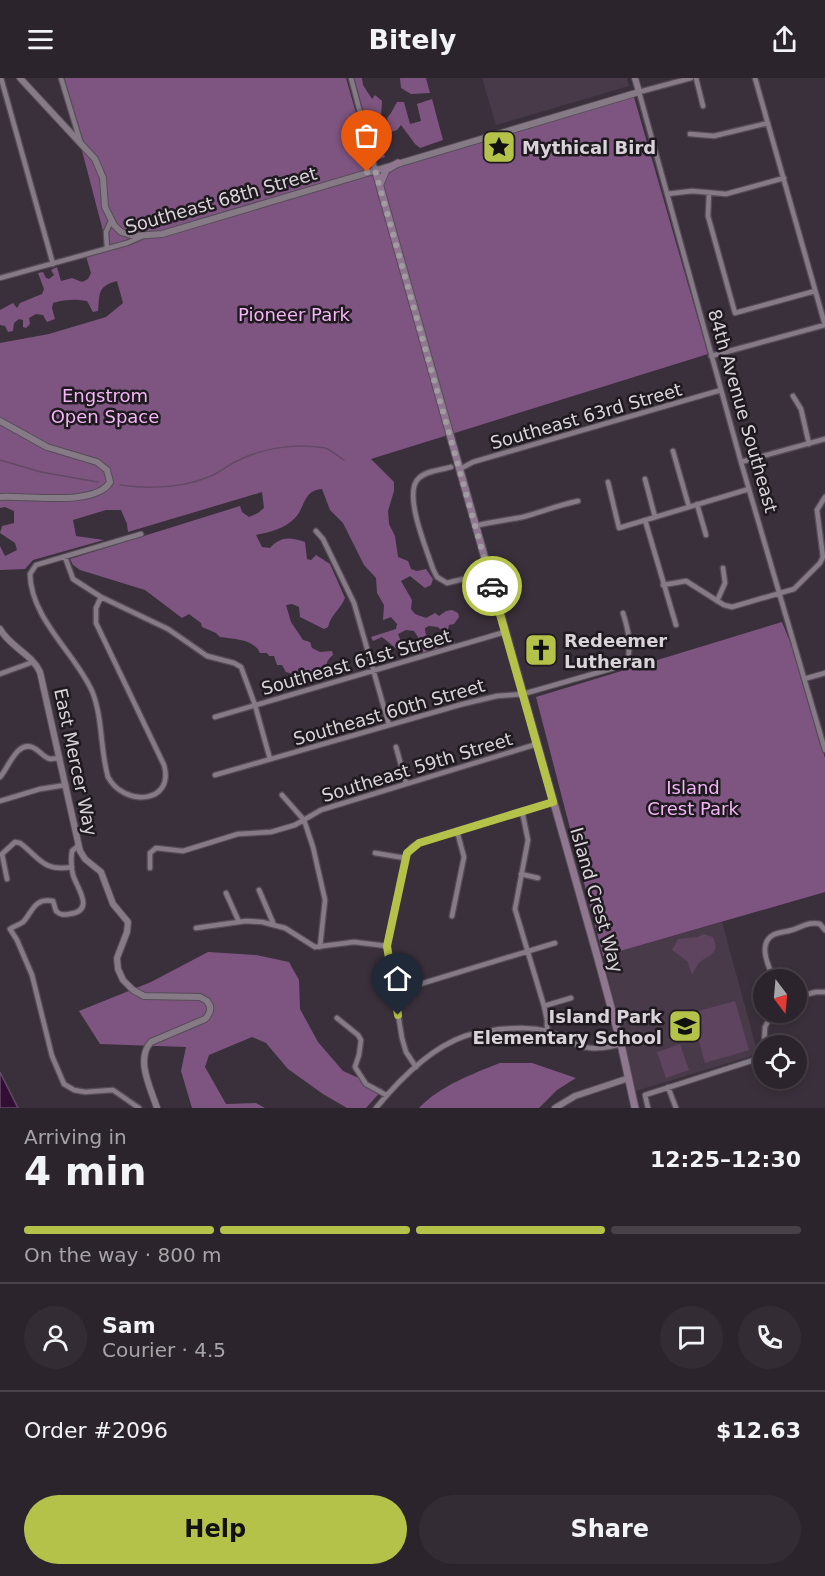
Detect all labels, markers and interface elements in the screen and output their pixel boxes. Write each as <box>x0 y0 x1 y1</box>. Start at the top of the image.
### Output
icon: menu <box>24 23 57 56</box>
icon: share <box>768 23 801 56</box>
text: Bitely <box>369 24 456 55</box>
pin <box>341 110 392 172</box>
icon: bag <box>350 119 383 152</box>
place icon: Mythical Bird <box>481 129 517 165</box>
place label: Mythical Bird <box>522 137 656 158</box>
street label: Southeast 68th Street <box>123 163 319 237</box>
park label: Pioneer Park <box>238 304 351 325</box>
street label: 84th Avenue Southeast <box>704 307 782 515</box>
street label: Southeast 63rd Street <box>488 379 684 453</box>
park label: Engstrom Open Space <box>51 385 159 427</box>
courier <box>462 556 522 616</box>
icon: car <box>476 570 509 603</box>
street label: Southeast 61st Street <box>259 625 453 699</box>
place label: Redeemer Lutheran <box>564 630 667 672</box>
church icon: Redeemer Lutheran <box>523 632 559 668</box>
street label: Southeast 60th Street <box>291 675 487 749</box>
street label: East Mercer Way <box>50 686 102 838</box>
street label: Southeast 59th Street <box>319 728 515 806</box>
park label: Island Crest Park <box>647 777 739 819</box>
street label: Island Crest Way <box>566 825 628 976</box>
pin <box>372 953 423 1015</box>
icon: home <box>381 962 414 995</box>
north arrow <box>753 969 807 1023</box>
map controls <box>753 969 807 1089</box>
place label: Island Park Elementary School <box>473 1006 663 1048</box>
school or university icon: Island Park Elementary School <box>667 1008 703 1044</box>
button: locate <box>753 1035 807 1089</box>
text: Arriving in <box>24 1125 127 1149</box>
text: 12:25–12:30 <box>650 1147 801 1172</box>
text: 4 min <box>24 1149 146 1194</box>
text: On the way · 800 m <box>24 1243 222 1267</box>
button: person <box>24 1306 87 1369</box>
button: chat <box>660 1306 723 1369</box>
button: phone <box>738 1306 801 1369</box>
text: Sam <box>102 1313 156 1338</box>
text: Courier · 4.5 <box>102 1338 226 1362</box>
text: Order #2096 <box>24 1418 168 1443</box>
text: $12.63 <box>716 1418 801 1443</box>
button: Help <box>24 1495 407 1564</box>
button: Share <box>419 1495 801 1564</box>

